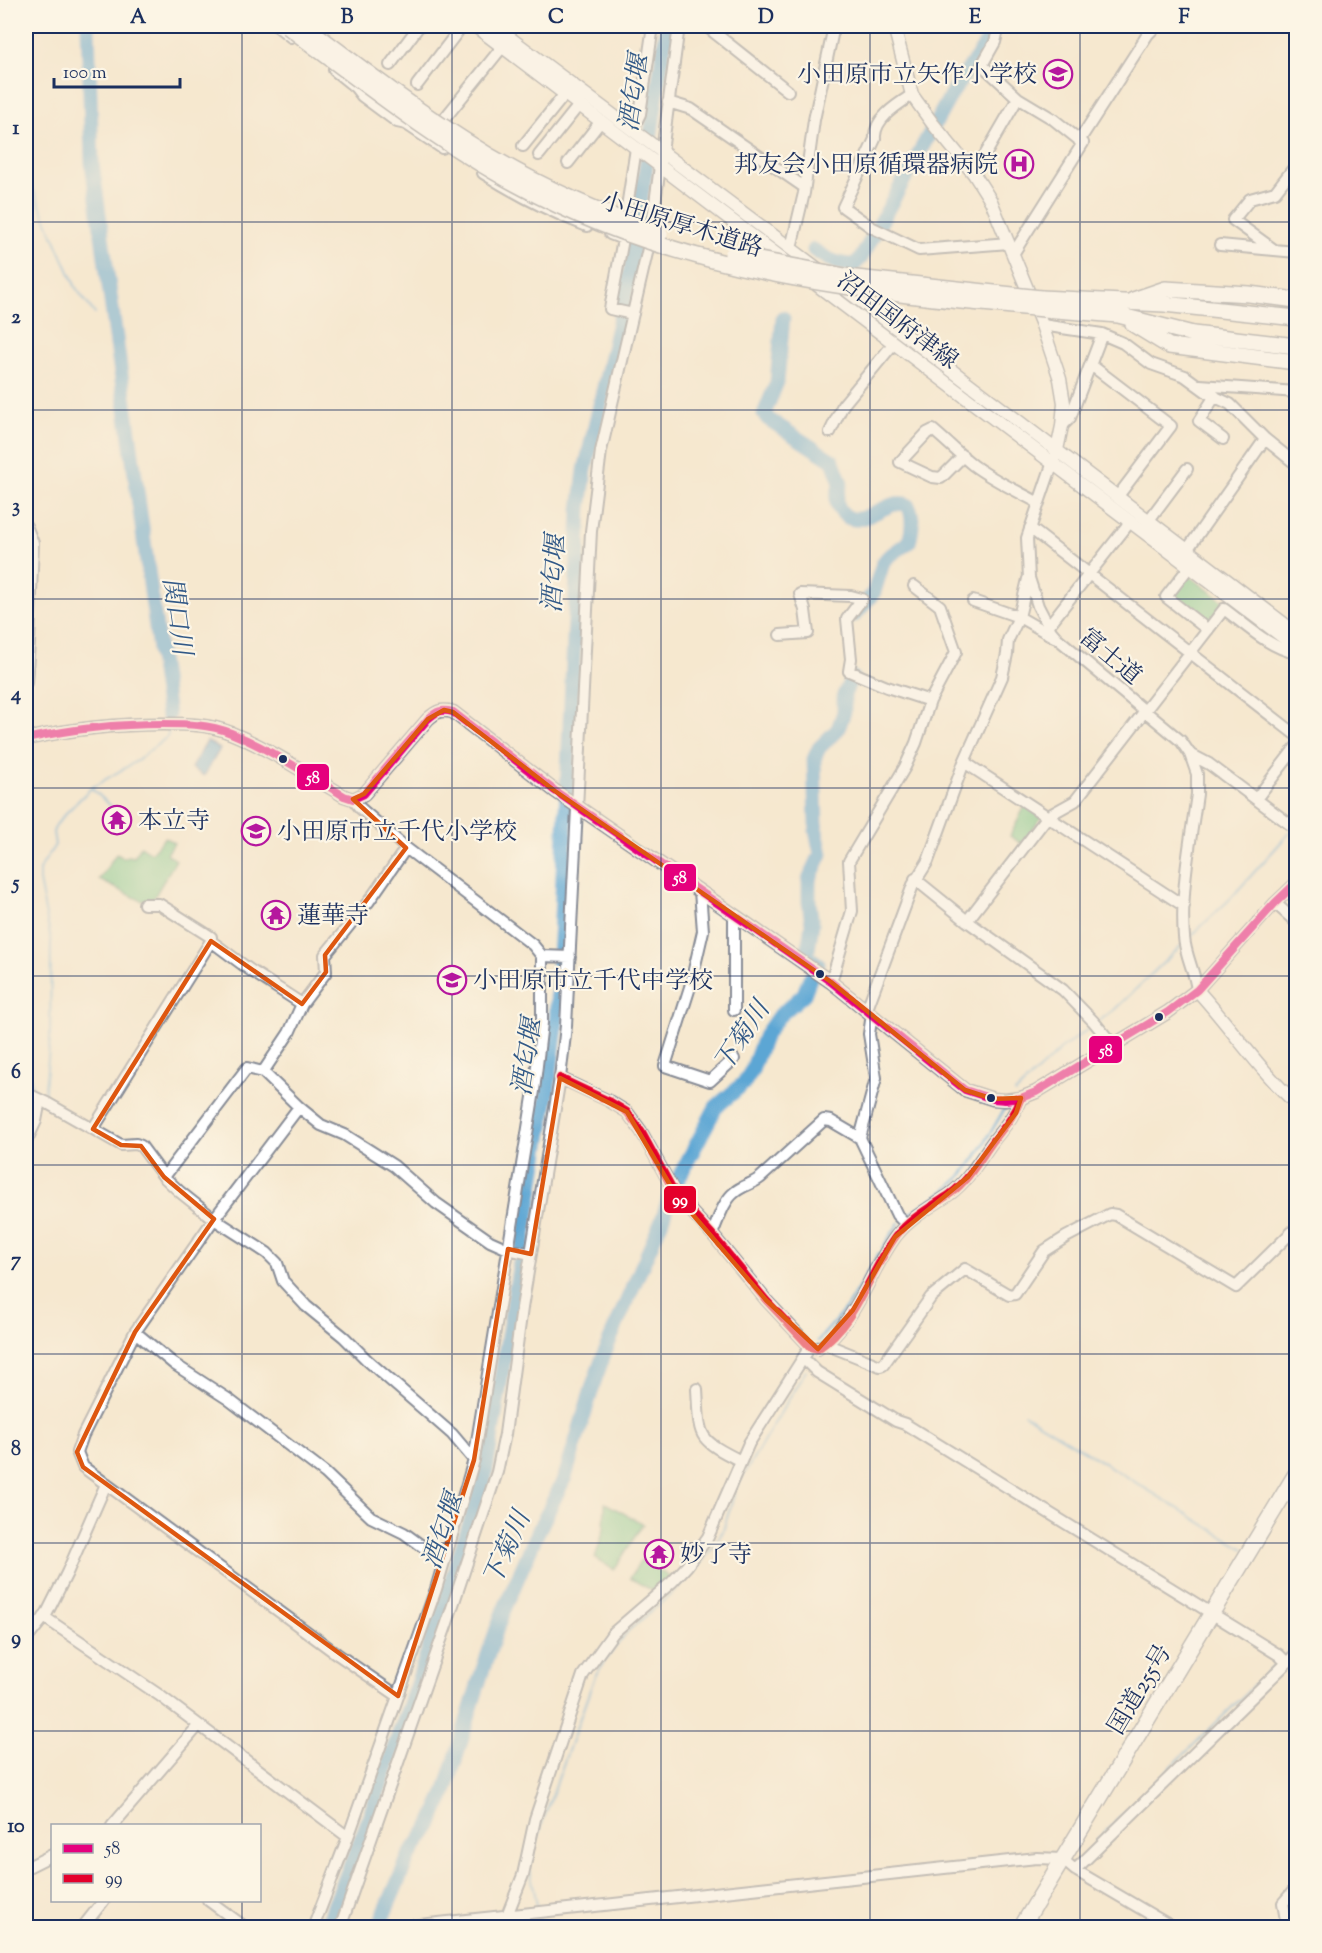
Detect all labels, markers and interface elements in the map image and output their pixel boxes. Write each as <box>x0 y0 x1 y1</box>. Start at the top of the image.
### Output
text: A <box>130 4 147 33</box>
text: B <box>341 4 354 33</box>
text: C <box>548 4 564 33</box>
text: D <box>758 4 774 33</box>
text: E <box>969 4 982 33</box>
text: F <box>1178 4 1190 33</box>
water label: 酒匂堰 <box>612 48 660 135</box>
scale bar <box>54 51 180 89</box>
school or university icon: 小田原市立矢作小学校 <box>1042 58 1074 90</box>
place label: 小田原市立矢作小学校 <box>797 59 1037 93</box>
text: 100 m <box>63 61 107 87</box>
text: 1 <box>13 115 20 144</box>
hospital icon: 邦友会小田原循環器病院 <box>1003 148 1035 180</box>
place label: 邦友会小田原循環器病院 <box>734 149 998 183</box>
street label: 小田原厚木道路 <box>596 185 767 267</box>
street label: 沼田国府津線 <box>829 265 965 379</box>
text: 2 <box>11 304 21 333</box>
text: 3 <box>12 493 20 522</box>
water label: 酒匂堰 <box>535 530 576 614</box>
water label: 関口川 <box>152 575 200 661</box>
street label: 富士道 <box>1071 621 1148 694</box>
text: 4 <box>10 681 21 710</box>
unlabelled marker <box>277 753 289 765</box>
line badge: 58 <box>296 763 330 791</box>
text: 58 <box>304 768 320 791</box>
temple icon: 本立寺 <box>101 804 133 836</box>
place label: 本立寺 <box>138 805 210 839</box>
school or university icon: 小田原市立千代小学校 <box>240 815 272 847</box>
place label: 小田原市立千代小学校 <box>277 816 517 850</box>
line badge: 58 <box>663 863 697 892</box>
text: 58 <box>671 868 687 891</box>
text: 5 <box>11 870 20 899</box>
temple icon: 蓮華寺 <box>260 899 292 931</box>
place label: 蓮華寺 <box>297 900 369 934</box>
school or university icon: 小田原市立千代中学校 <box>436 964 468 996</box>
place label: 小田原市立千代中学校 <box>473 965 713 999</box>
unlabelled marker <box>814 968 826 980</box>
water label: 下菊川 <box>706 992 781 1080</box>
unlabelled marker <box>1153 1011 1165 1023</box>
water label: 酒匂堰 <box>505 1012 553 1099</box>
line badge: 58 <box>1088 1035 1123 1064</box>
text: 58 <box>1097 1041 1113 1064</box>
text: 6 <box>11 1059 21 1088</box>
unlabelled marker <box>985 1092 997 1104</box>
line badge: 99 <box>663 1185 697 1214</box>
text: 99 <box>672 1190 688 1213</box>
text: 7 <box>11 1247 22 1276</box>
text: 8 <box>11 1436 21 1465</box>
water label: 酒匂堰 <box>415 1485 475 1575</box>
water label: 下菊川 <box>476 1503 542 1592</box>
temple icon: 妙了寺 <box>643 1538 675 1570</box>
place label: 妙了寺 <box>680 1539 752 1573</box>
text: 9 <box>11 1625 21 1654</box>
street label: 国道255号 <box>1100 1638 1181 1742</box>
text: 10 <box>7 1813 25 1842</box>
legend <box>51 1824 261 1902</box>
text: 58 <box>104 1837 120 1863</box>
text: 99 <box>105 1867 123 1893</box>

